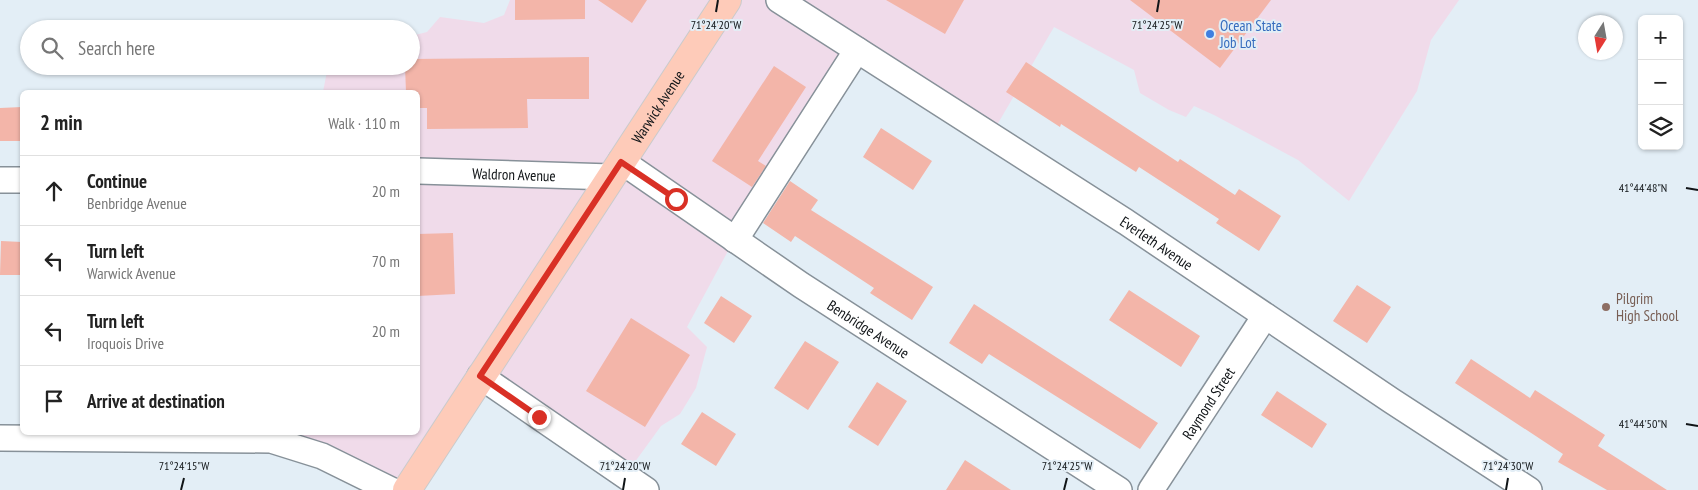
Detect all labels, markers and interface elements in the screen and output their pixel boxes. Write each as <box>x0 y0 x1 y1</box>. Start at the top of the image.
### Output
north arrow <box>1578 15 1623 60</box>
map controls <box>1638 15 1683 150</box>
button: + <box>1638 15 1683 60</box>
place label: Ocean State Job Lot <box>1219 16 1282 52</box>
text: 71°24'20"W <box>691 17 741 32</box>
text: 71°24'25"W <box>1132 17 1182 32</box>
search box <box>20 20 420 75</box>
marker: Ocean State Job Lot <box>1204 28 1216 40</box>
icon: search <box>38 34 66 62</box>
text: Search here <box>78 36 155 60</box>
button: − <box>1638 60 1683 105</box>
street label: Warwick Avenue <box>627 66 688 147</box>
button: layers <box>1638 105 1683 150</box>
text: 2 min <box>40 109 82 136</box>
text: Walk · 110 m <box>328 113 400 133</box>
street label: Waldron Avenue <box>472 163 556 185</box>
text: Continue <box>87 169 147 193</box>
icon: ahead <box>40 177 68 205</box>
text: 41°44'48"N <box>1619 180 1667 195</box>
text: 20 m <box>372 181 400 201</box>
route start <box>665 188 688 211</box>
text: Benbridge Avenue <box>87 193 187 213</box>
street label: Everleth Avenue <box>1117 211 1197 274</box>
text: Turn left <box>87 239 144 263</box>
icon: left <box>40 247 68 275</box>
text: 70 m <box>372 251 400 271</box>
text: Warwick Avenue <box>87 263 176 283</box>
place label: Pilgrim High School <box>1616 289 1679 325</box>
street label: Benbridge Avenue <box>824 295 913 362</box>
marker: Pilgrim High School <box>1600 301 1612 313</box>
text: Turn left <box>87 309 144 333</box>
icon: left <box>40 317 68 345</box>
text: 20 m <box>372 321 400 341</box>
text: Iroquois Drive <box>87 333 164 353</box>
street label: Raymond Street <box>1177 363 1239 443</box>
icon: arrive <box>40 387 68 415</box>
text: Arrive at destination <box>87 389 225 413</box>
route end <box>528 406 551 429</box>
text: 41°44'50"N <box>1619 416 1667 431</box>
text: 71°24'15"W <box>159 458 209 473</box>
text: 71°24'20"W <box>600 458 650 473</box>
text: 71°24'25"W <box>1042 458 1092 473</box>
text: 71°24'30"W <box>1483 458 1533 473</box>

